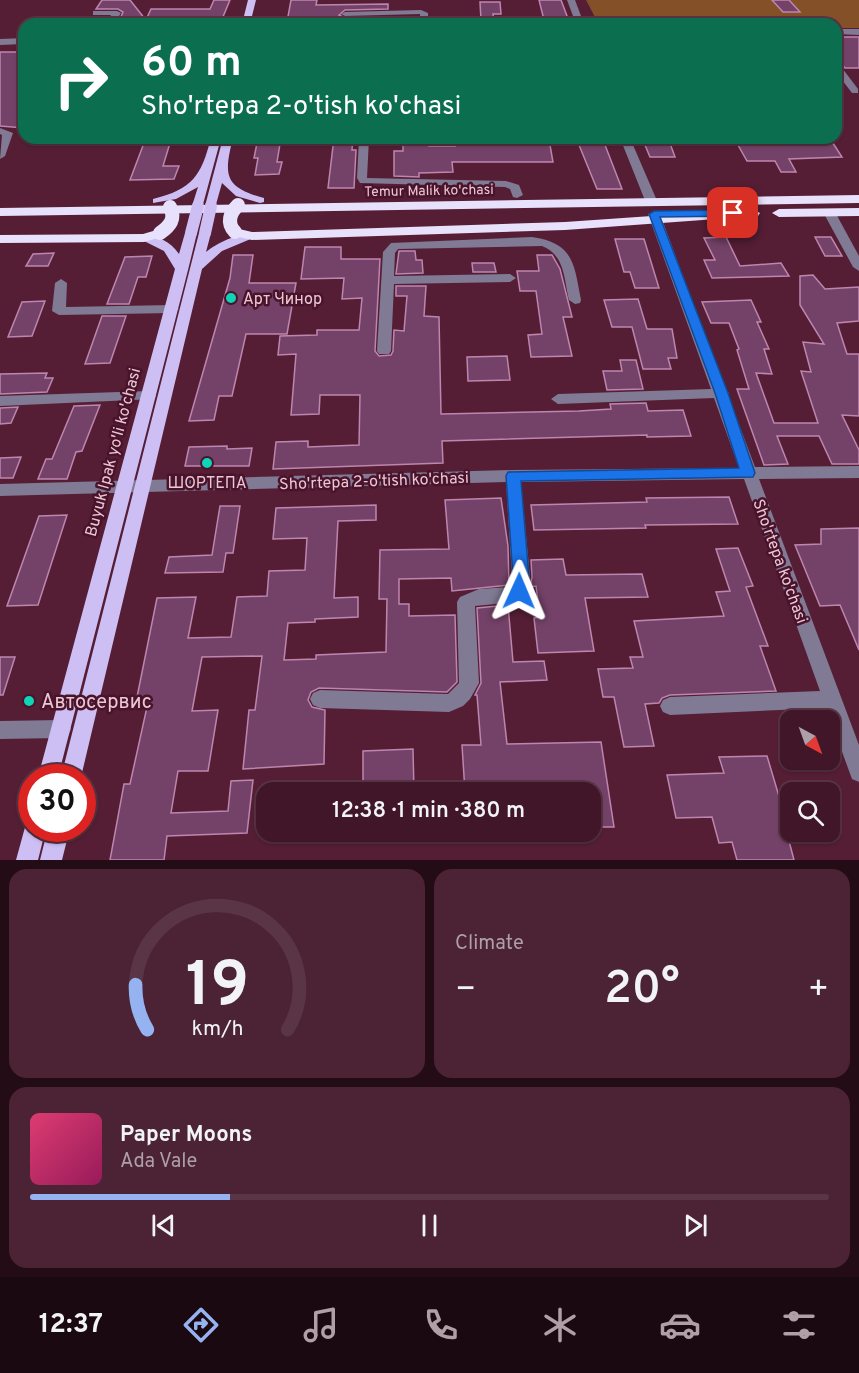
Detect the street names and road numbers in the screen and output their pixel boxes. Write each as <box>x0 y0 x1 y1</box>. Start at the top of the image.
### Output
street label: Temur Malik ko'chasi <box>364 182 494 201</box>
street label: Buyuk Ipak yo'li ko'chasi <box>82 366 146 539</box>
street label: Sho'rtepa 2-o'tish ko'chasi <box>279 469 469 495</box>
street label: Sho'rtepa ko'chasi <box>747 497 811 627</box>

